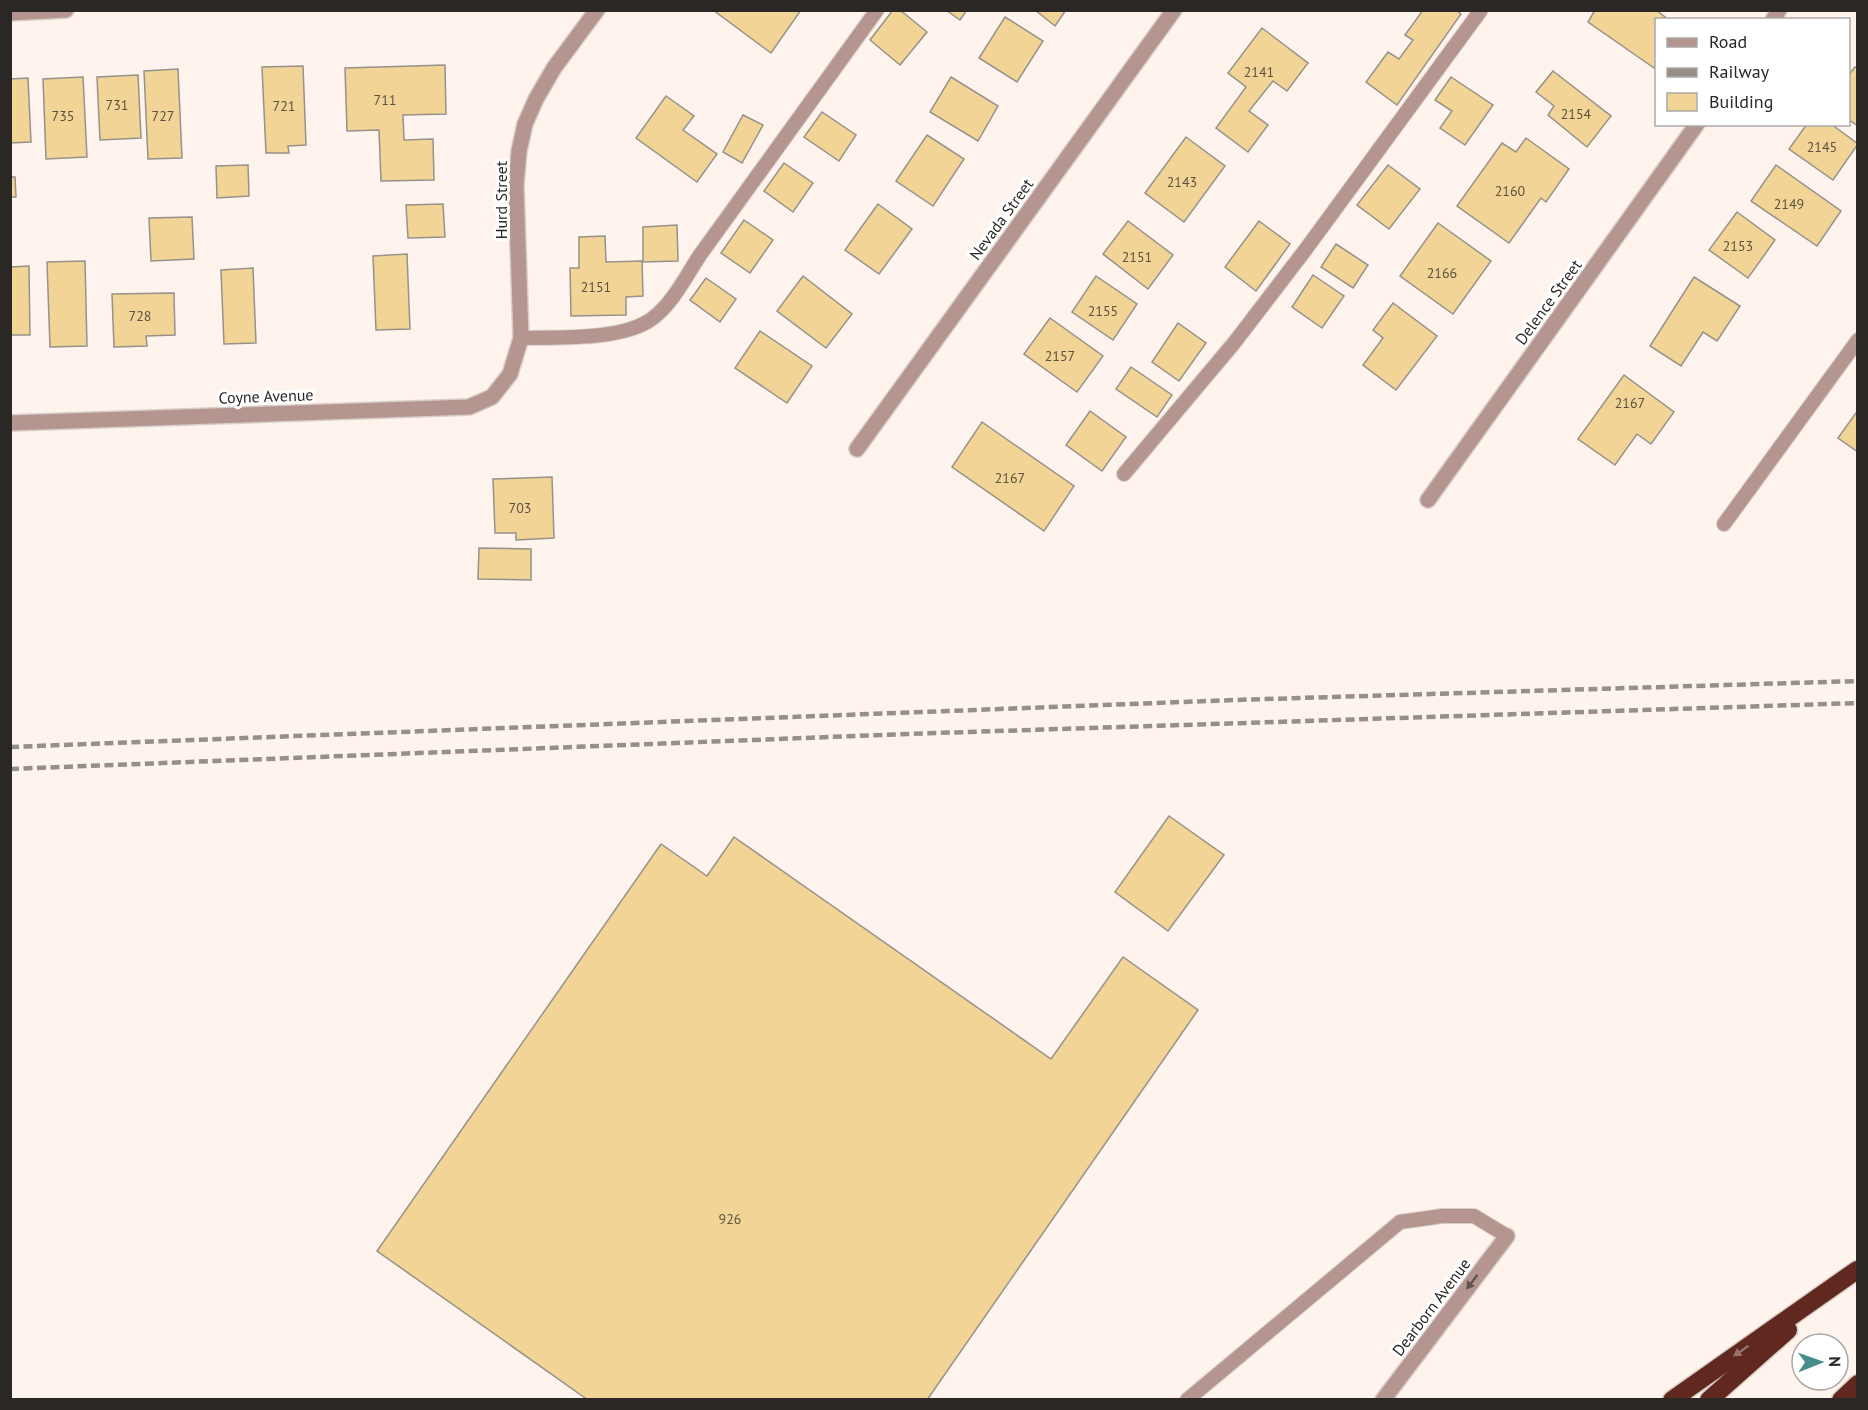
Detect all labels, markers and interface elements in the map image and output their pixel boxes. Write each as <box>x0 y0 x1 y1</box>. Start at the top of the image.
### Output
legend <box>1655 18 1850 126</box>
text: Road <box>1709 30 1747 53</box>
text: Railway <box>1709 60 1770 83</box>
house number: 2141 <box>1244 63 1274 81</box>
text: Building <box>1709 90 1773 113</box>
house number: 711 <box>374 91 396 109</box>
house number: 731 <box>106 96 128 114</box>
house number: 721 <box>273 97 295 115</box>
house number: 2154 <box>1561 105 1592 123</box>
house number: 735 <box>52 107 74 125</box>
house number: 727 <box>152 107 174 125</box>
house number: 2145 <box>1807 138 1837 156</box>
street label: Hurd Street <box>491 160 511 239</box>
house number: 2143 <box>1167 173 1197 191</box>
street label: Nevada Street <box>965 174 1038 264</box>
house number: 2160 <box>1495 182 1526 200</box>
house number: 2149 <box>1774 195 1804 213</box>
house number: 2153 <box>1723 237 1753 255</box>
house number: 2151 <box>1122 248 1152 266</box>
street label: Delence Street <box>1510 255 1586 348</box>
house number: 2166 <box>1427 264 1457 282</box>
house number: 2151 <box>581 278 611 296</box>
house number: 2155 <box>1088 302 1118 320</box>
house number: 728 <box>129 307 151 325</box>
house number: 2157 <box>1045 347 1075 365</box>
street label: Coyne Avenue <box>218 384 314 408</box>
house number: 2167 <box>1615 394 1645 412</box>
house number: 2167 <box>995 469 1025 487</box>
house number: 703 <box>509 499 531 517</box>
house number: 926 <box>719 1210 741 1228</box>
street label: Dearborn Avenue <box>1388 1254 1474 1360</box>
one-way arrow <box>1466 1275 1478 1290</box>
north arrow <box>1790 1332 1850 1392</box>
one-way arrow <box>1733 1345 1749 1357</box>
text: N <box>1825 1356 1845 1367</box>

